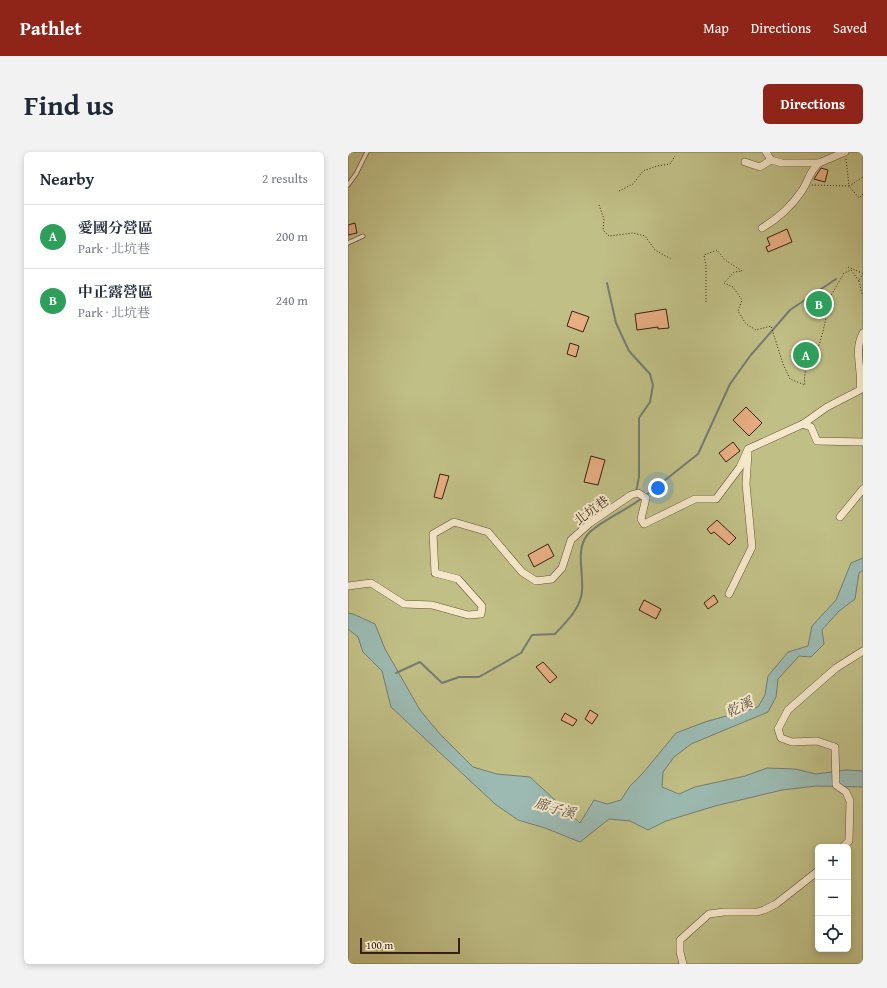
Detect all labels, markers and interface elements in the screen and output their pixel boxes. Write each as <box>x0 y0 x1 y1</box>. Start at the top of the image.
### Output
text: Pathlet <box>20 14 82 42</box>
text: Map <box>703 18 729 38</box>
text: Directions <box>751 18 811 38</box>
text: Saved <box>833 18 867 38</box>
text: Find us <box>24 84 114 125</box>
button: Directions <box>763 84 863 124</box>
text: Nearby <box>40 166 94 191</box>
text: 2 results <box>262 169 308 188</box>
text: 愛國分營區 <box>78 217 153 238</box>
text: A <box>49 227 57 246</box>
text: 200 m <box>276 227 308 246</box>
text: Park · 北坑巷 <box>78 239 150 258</box>
text: 中正露營區 <box>78 281 153 302</box>
pin: B <box>806 289 832 319</box>
text: B <box>49 291 57 310</box>
text: 240 m <box>276 291 308 310</box>
text: Park · 北坑巷 <box>78 303 150 322</box>
pin: A <box>793 340 819 370</box>
your location <box>648 478 668 498</box>
street label: 北坑巷 <box>570 491 613 530</box>
water label: 乾溪 <box>722 691 758 722</box>
water label: 廍子溪 <box>532 793 580 824</box>
map controls <box>815 844 851 952</box>
button: + <box>815 844 851 880</box>
button: − <box>815 880 851 916</box>
button: locate <box>815 916 851 952</box>
scale bar <box>360 936 460 955</box>
text: 100 m <box>366 937 393 953</box>

